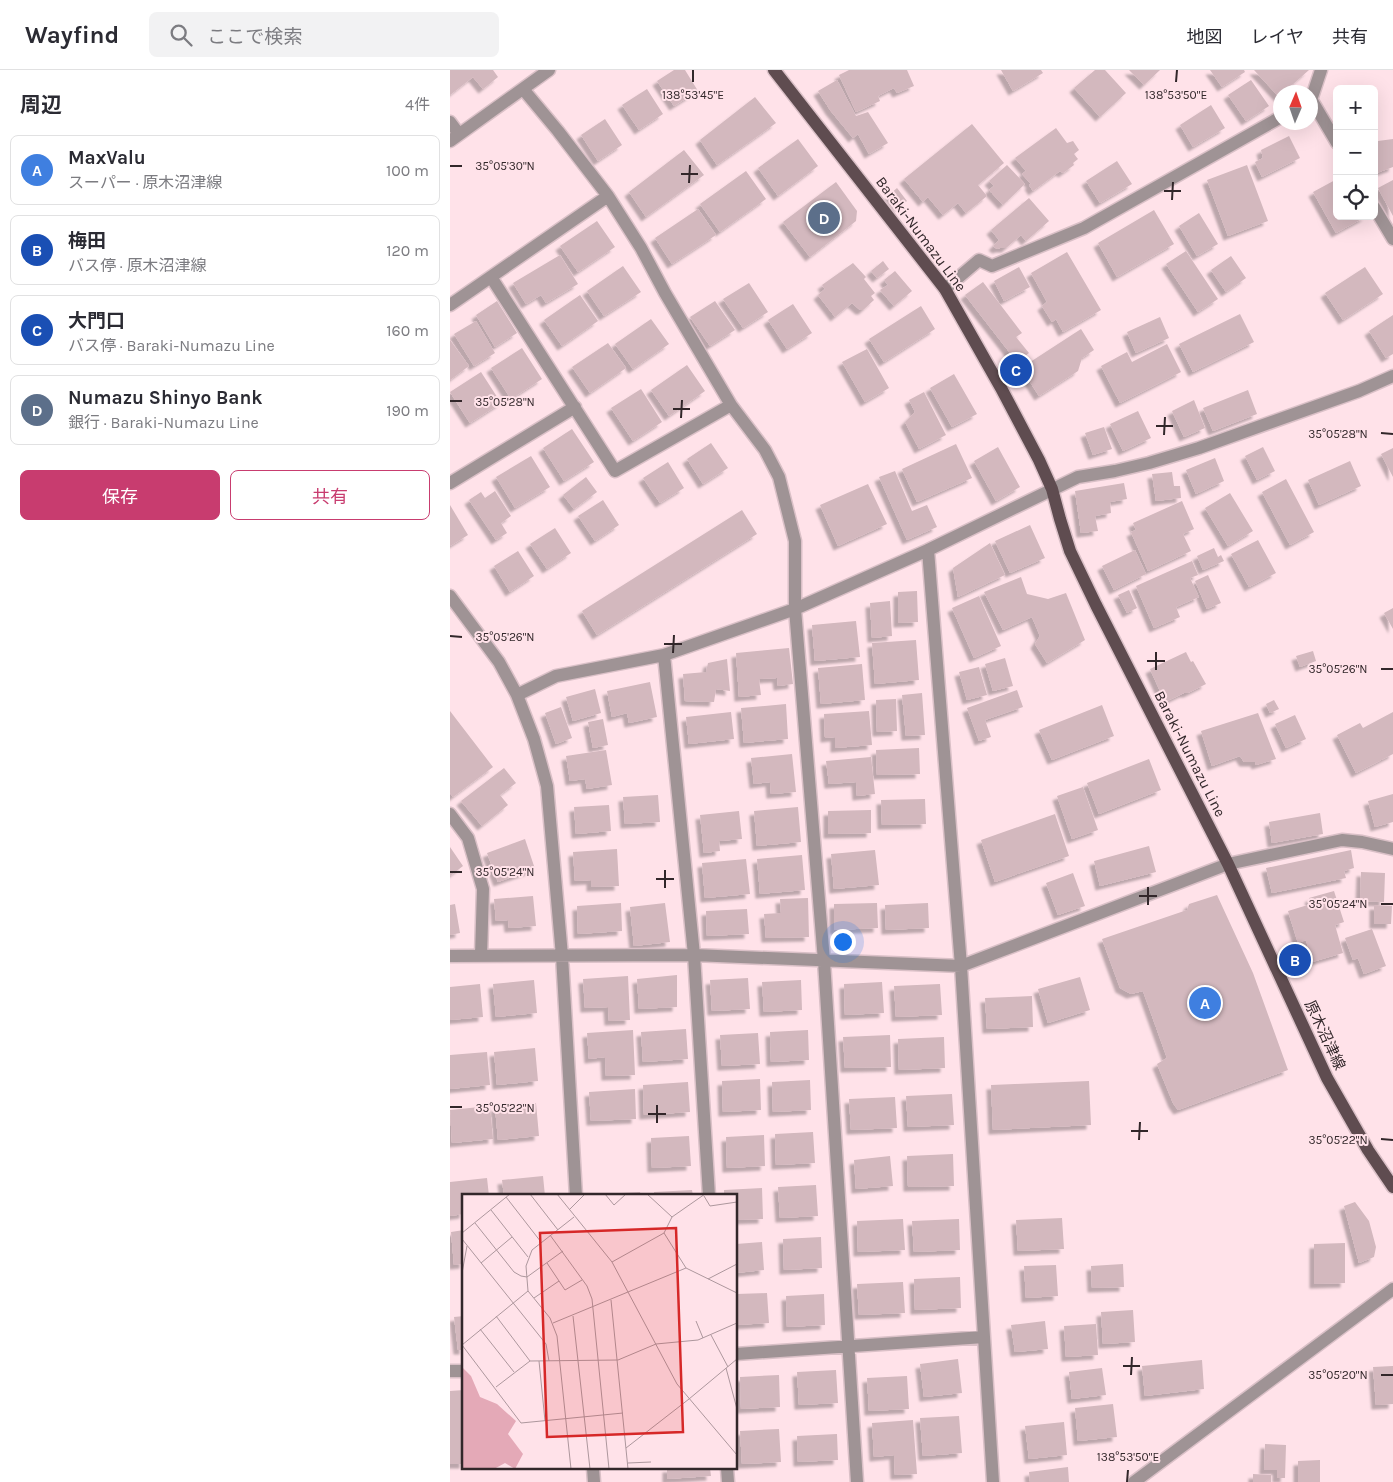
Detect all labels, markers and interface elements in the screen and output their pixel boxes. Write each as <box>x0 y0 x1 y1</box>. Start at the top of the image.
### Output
search box <box>149 12 499 57</box>
text: Wayfind <box>25 21 119 49</box>
icon: search <box>167 21 195 49</box>
text: ここで検索 <box>207 26 302 48</box>
text: 地図 <box>1187 26 1223 48</box>
text: レイヤ <box>1251 26 1304 48</box>
text: 共有 <box>1332 26 1368 48</box>
north arrow <box>1273 85 1318 130</box>
map controls <box>1333 85 1378 220</box>
button: + <box>1333 85 1378 130</box>
text: 138°53'45"E <box>662 88 724 102</box>
text: 138°53'50"E <box>1145 88 1207 102</box>
text: 周辺 <box>20 93 62 117</box>
text: 4件 <box>405 95 430 114</box>
button: − <box>1333 130 1378 175</box>
text: MaxValu <box>68 147 146 169</box>
text: 35°05'30"N <box>475 159 535 173</box>
text: A <box>32 161 42 180</box>
text: 100 m <box>386 161 429 180</box>
text: スーパー · 原木沼津線 <box>68 173 222 192</box>
street label: Baraki-Numazu Line <box>872 173 970 295</box>
button: locate <box>1333 175 1378 220</box>
pin: D <box>808 199 840 237</box>
text: 梅田 <box>68 230 106 252</box>
text: B <box>32 241 42 260</box>
text: 120 m <box>386 241 429 260</box>
text: バス停 · 原木沼津線 <box>68 256 206 275</box>
text: 大門口 <box>68 310 125 332</box>
text: C <box>32 321 42 340</box>
text: 160 m <box>386 321 429 340</box>
text: バス停 · Baraki-Numazu Line <box>68 336 275 355</box>
pin: C <box>1000 351 1032 389</box>
text: Numazu Shinyo Bank <box>68 387 262 409</box>
text: 35°05'28"N <box>475 395 535 409</box>
text: D <box>32 401 42 420</box>
text: 190 m <box>386 401 429 420</box>
text: 銀行 · Baraki-Numazu Line <box>68 413 259 432</box>
text: 35°05'28"N <box>1308 427 1368 441</box>
button: 保存 <box>20 470 220 520</box>
button: 共有 <box>230 470 430 520</box>
text: 35°05'26"N <box>475 630 535 644</box>
text: 35°05'26"N <box>1308 662 1368 676</box>
street label: Baraki-Numazu Line <box>1150 688 1230 820</box>
text: 35°05'24"N <box>476 865 535 879</box>
text: 35°05'24"N <box>1309 897 1368 911</box>
your location <box>830 929 856 955</box>
pin: B <box>1279 941 1311 979</box>
pin: A <box>1189 984 1221 1022</box>
street label: 原木沼津線 <box>1301 997 1349 1073</box>
text: 35°05'22"N <box>475 1101 535 1115</box>
text: 35°05'22"N <box>1308 1133 1368 1147</box>
inset map <box>462 1194 738 1470</box>
text: 35°05'20"N <box>1308 1368 1368 1382</box>
text: 138°53'50"E <box>1097 1450 1159 1464</box>

